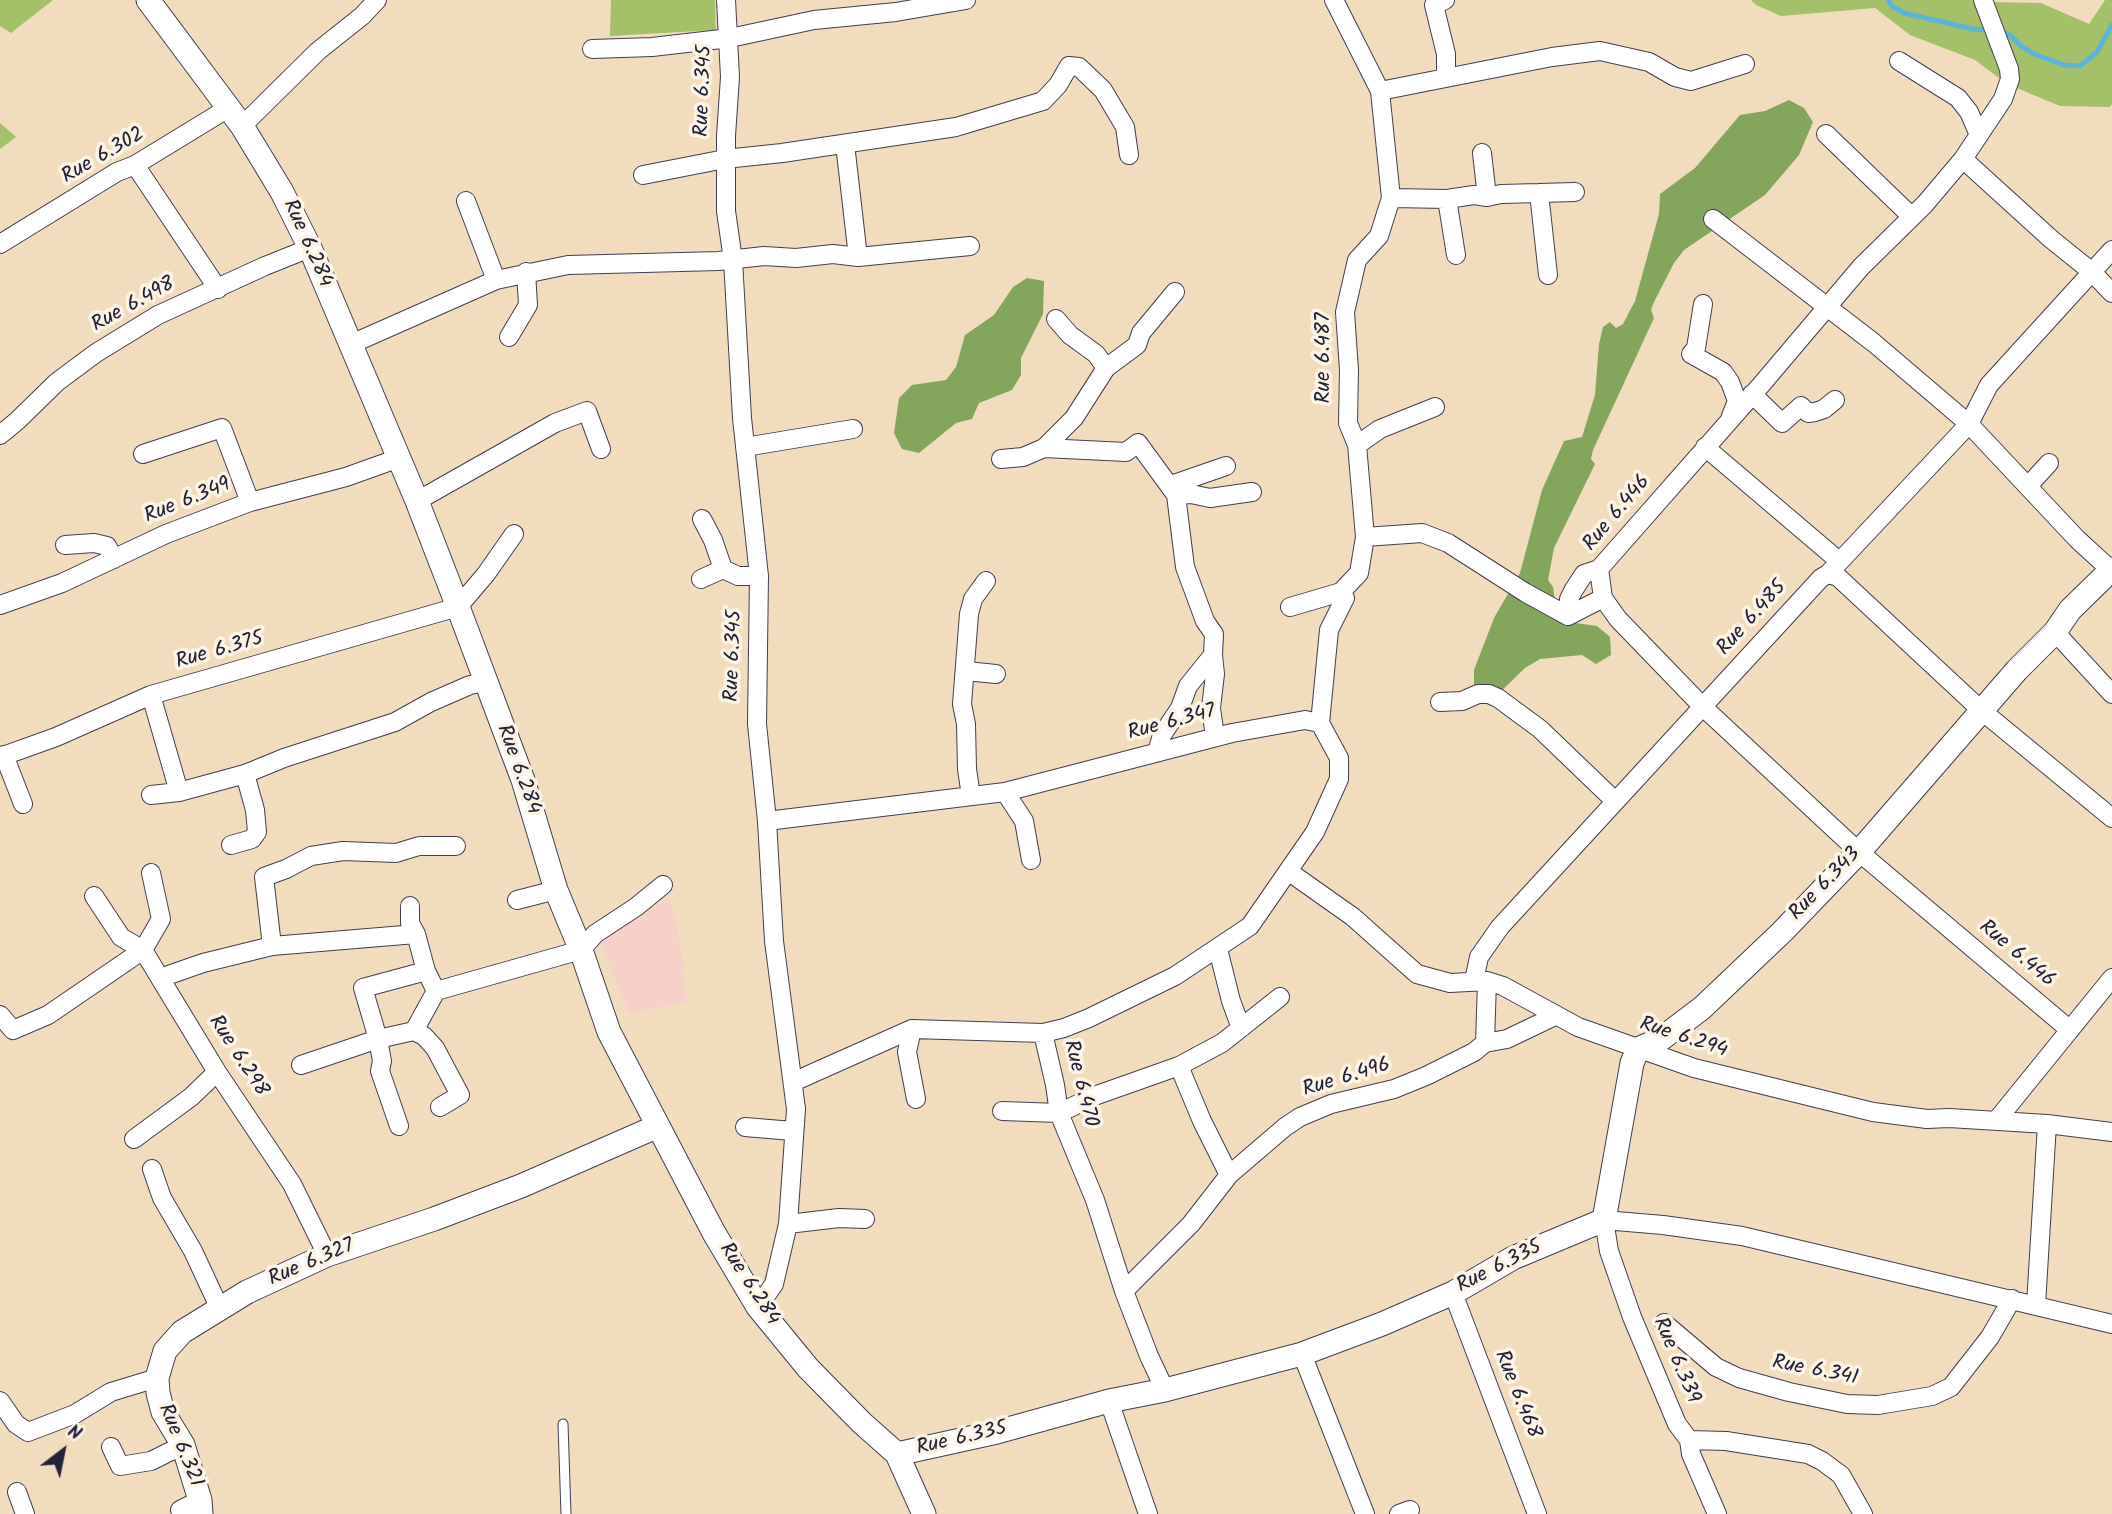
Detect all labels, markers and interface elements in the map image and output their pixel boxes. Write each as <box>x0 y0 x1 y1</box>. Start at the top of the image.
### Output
street label: Rue 6.345 <box>691 45 719 137</box>
street label: Rue 6.302 <box>58 123 150 191</box>
street label: Rue 6.284 <box>276 196 336 292</box>
street label: Rue 6.498 <box>88 273 180 339</box>
street label: Rue 6.487 <box>1312 313 1338 403</box>
street label: Rue 6.446 <box>1579 471 1657 557</box>
street label: Rue 6.349 <box>141 473 235 531</box>
street label: Rue 6.485 <box>1713 576 1793 662</box>
street label: Rue 6.345 <box>721 610 749 702</box>
street label: Rue 6.375 <box>173 628 267 676</box>
street label: Rue 6.347 <box>1125 700 1219 748</box>
street label: Rue 6.284 <box>489 722 545 818</box>
street label: Rue 6.343 <box>1785 843 1867 927</box>
street label: Rue 6.446 <box>1973 916 2059 994</box>
street label: Rue 6.298 <box>201 1012 273 1102</box>
street label: Rue 6.294 <box>1636 1013 1730 1065</box>
street label: Rue 6.470 <box>1056 1038 1102 1130</box>
street label: Rue 6.496 <box>1300 1054 1394 1104</box>
street label: Rue 6.327 <box>265 1235 359 1293</box>
street label: Rue 6.335 <box>1453 1236 1547 1300</box>
street label: Rue 6.284 <box>712 1239 784 1331</box>
street label: Rue 6.339 <box>1646 1314 1704 1408</box>
street label: Rue 6.468 <box>1487 1347 1545 1443</box>
street label: Rue 6.341 <box>1770 1351 1860 1393</box>
street label: Rue 6.321 <box>151 1401 207 1491</box>
north arrow <box>28 1416 98 1486</box>
text: N <box>61 1417 87 1449</box>
street label: Rue 6.335 <box>914 1417 1010 1463</box>

